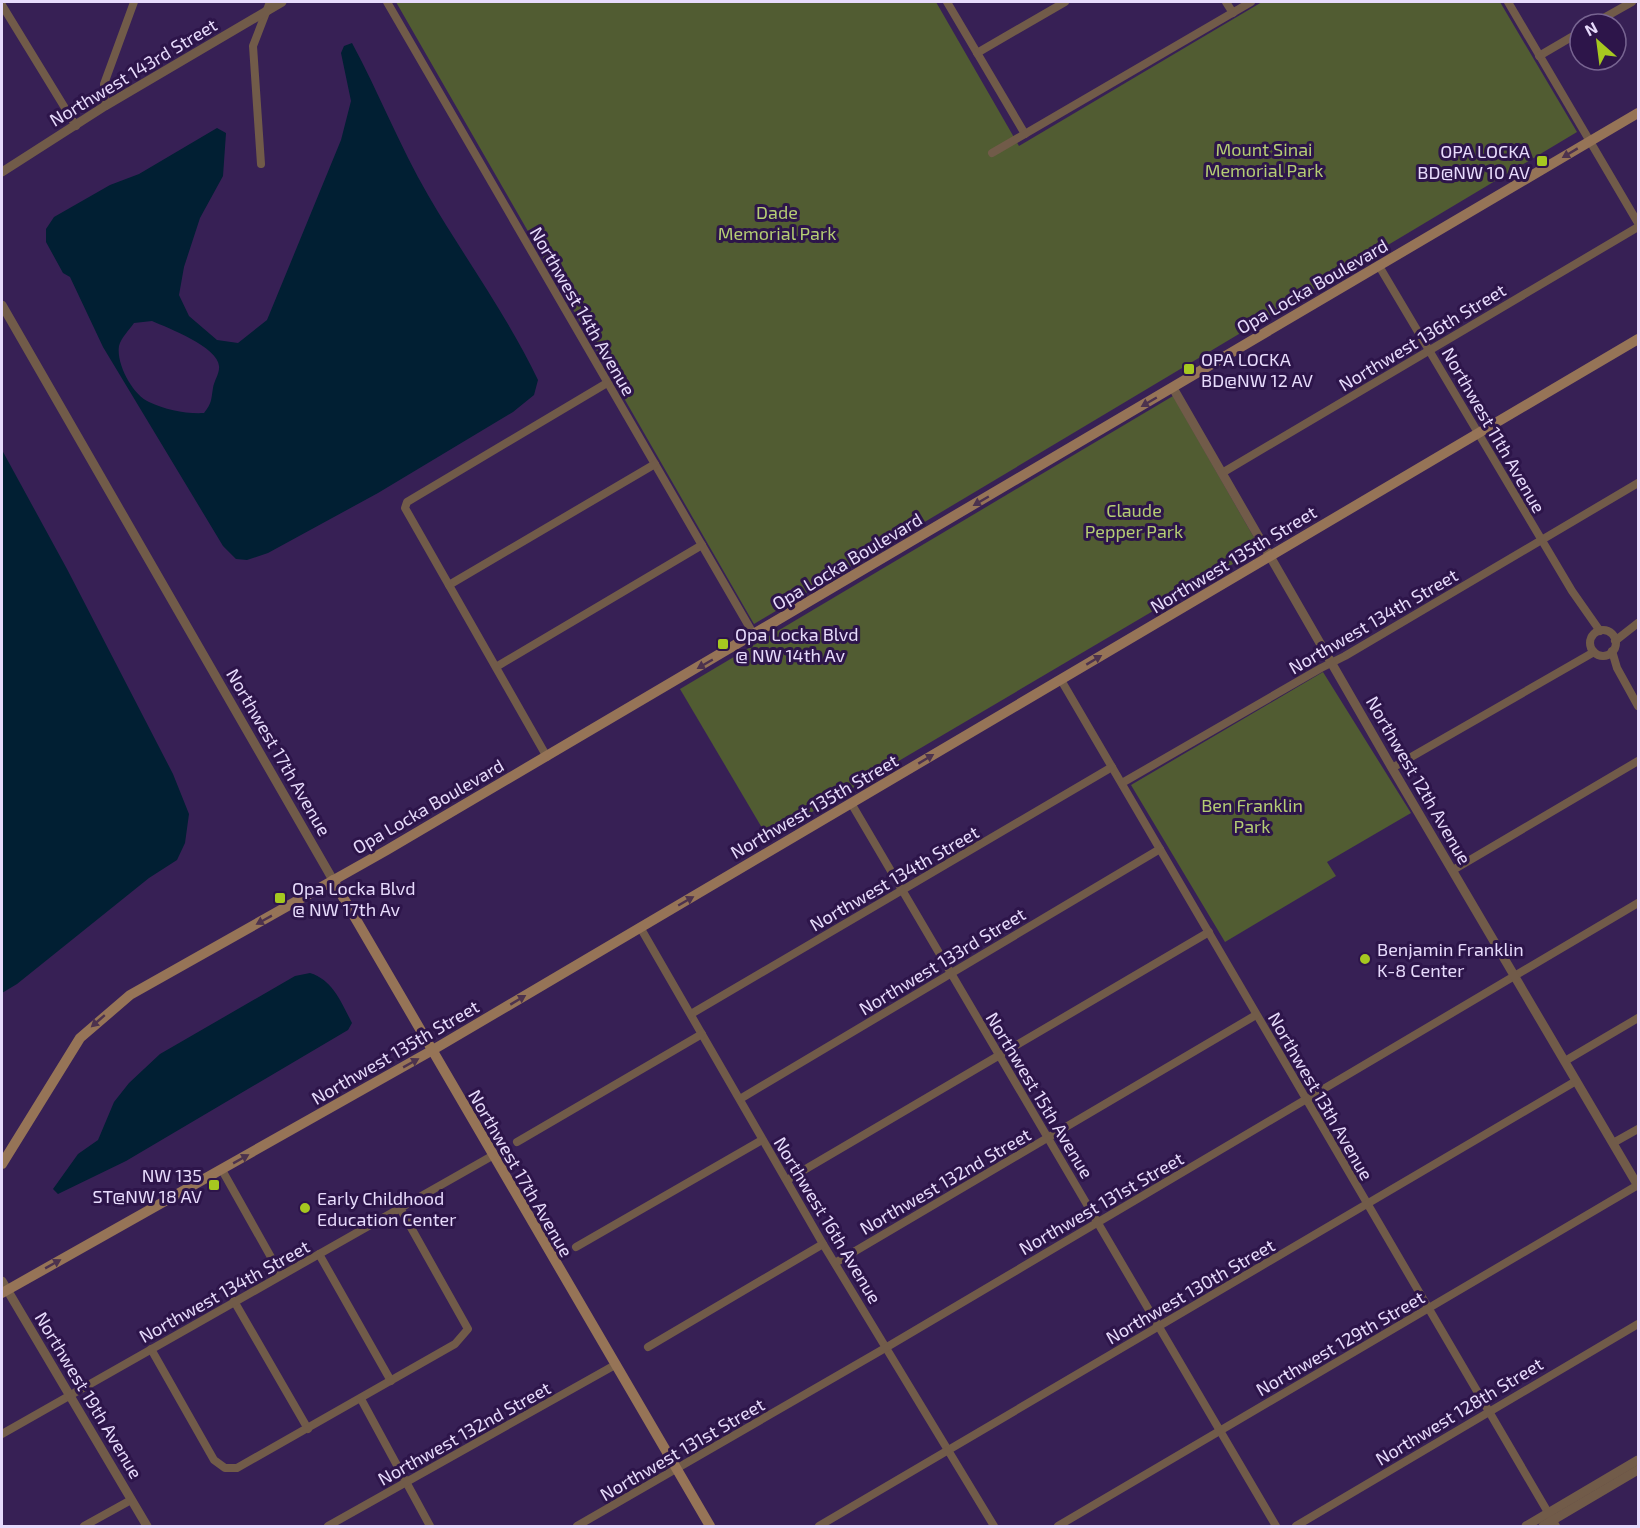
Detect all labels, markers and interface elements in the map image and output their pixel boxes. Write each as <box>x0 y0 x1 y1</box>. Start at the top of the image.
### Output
north arrow <box>1568 12 1628 72</box>
street label: Northwest 143rd Street <box>45 13 221 131</box>
text: N <box>1581 17 1600 39</box>
park label: Mount Sinai Memorial Park <box>1205 138 1323 181</box>
place label: OPA LOCKA BD@NW 10 AV <box>1417 140 1531 183</box>
one-way arrow <box>1561 148 1578 158</box>
marker: OPA LOCKA BD@NW 10 AV <box>1535 154 1549 168</box>
park label: Dade Memorial Park <box>718 201 836 244</box>
street label: Northwest 14th Avenue <box>526 223 640 399</box>
street label: Opa Locka Boulevard <box>1232 234 1392 338</box>
street label: Northwest 136th Street <box>1335 278 1510 396</box>
street label: Northwest 11th Avenue <box>1438 343 1550 517</box>
place label: OPA LOCKA BD@NW 12 AV <box>1201 348 1313 391</box>
marker: OPA LOCKA BD@NW 12 AV <box>1182 362 1196 376</box>
one-way arrow <box>1140 397 1157 407</box>
one-way arrow <box>972 496 989 506</box>
park label: Claude Pepper Park <box>1085 499 1183 542</box>
street label: Northwest 135th Street <box>1146 501 1320 617</box>
street label: Opa Locka Boulevard <box>768 508 926 614</box>
street label: Northwest 134th Street <box>1285 564 1462 678</box>
place label: Opa Locka Blvd @ NW 14th Av <box>735 623 859 666</box>
marker: Opa Locka Blvd @ NW 14th Av <box>716 637 730 651</box>
one-way arrow <box>1086 655 1102 666</box>
one-way arrow <box>696 659 713 669</box>
street label: Northwest 17th Avenue <box>222 664 336 840</box>
street label: Northwest 12th Avenue <box>1362 692 1476 868</box>
street label: Northwest 135th Street <box>726 749 902 863</box>
street label: Opa Locka Boulevard <box>348 754 508 858</box>
one-way arrow <box>918 754 934 765</box>
park label: Ben Franklin Park <box>1201 794 1303 837</box>
street label: Northwest 134th Street <box>806 821 983 935</box>
place label: Opa Locka Blvd @ NW 17th Av <box>292 877 416 920</box>
marker: Opa Locka Blvd @ NW 17th Av <box>273 891 287 905</box>
one-way arrow <box>677 896 694 906</box>
street label: Northwest 133rd Street <box>855 902 1029 1019</box>
one-way arrow <box>256 914 272 925</box>
place label: Benjamin Franklin K-8 Center <box>1377 938 1524 981</box>
marker: Benjamin Franklin K-8 Center <box>1358 952 1372 966</box>
street label: Northwest 135th Street <box>307 995 483 1109</box>
one-way arrow <box>510 995 527 1005</box>
street label: Northwest 15th Avenue <box>982 1008 1098 1182</box>
street label: Northwest 13th Avenue <box>1264 1008 1378 1184</box>
one-way arrow <box>91 1014 106 1027</box>
one-way arrow <box>403 1058 420 1068</box>
street label: Northwest 17th Avenue <box>464 1085 578 1261</box>
street label: Northwest 132nd Street <box>855 1123 1035 1239</box>
street label: Northwest 16th Avenue <box>769 1133 887 1307</box>
street label: Northwest 131st Street <box>1015 1147 1187 1259</box>
one-way arrow <box>233 1154 250 1164</box>
place label: NW 135 ST@NW 18 AV <box>92 1164 202 1207</box>
marker: NW 135 ST@NW 18 AV <box>207 1178 221 1192</box>
place label: Early Childhood Education Center <box>317 1187 456 1230</box>
marker: Early Childhood Education Center <box>298 1201 312 1215</box>
street label: Northwest 130th Street <box>1102 1234 1278 1348</box>
street label: Northwest 134th Street <box>135 1235 313 1347</box>
one-way arrow <box>44 1259 61 1269</box>
street label: Northwest 129th Street <box>1252 1286 1428 1400</box>
street label: Northwest 19th Avenue <box>30 1308 148 1482</box>
street label: Northwest 128th Street <box>1371 1352 1547 1470</box>
street label: Northwest 132nd Street <box>374 1376 554 1490</box>
street label: Northwest 131st Street <box>596 1393 768 1505</box>

